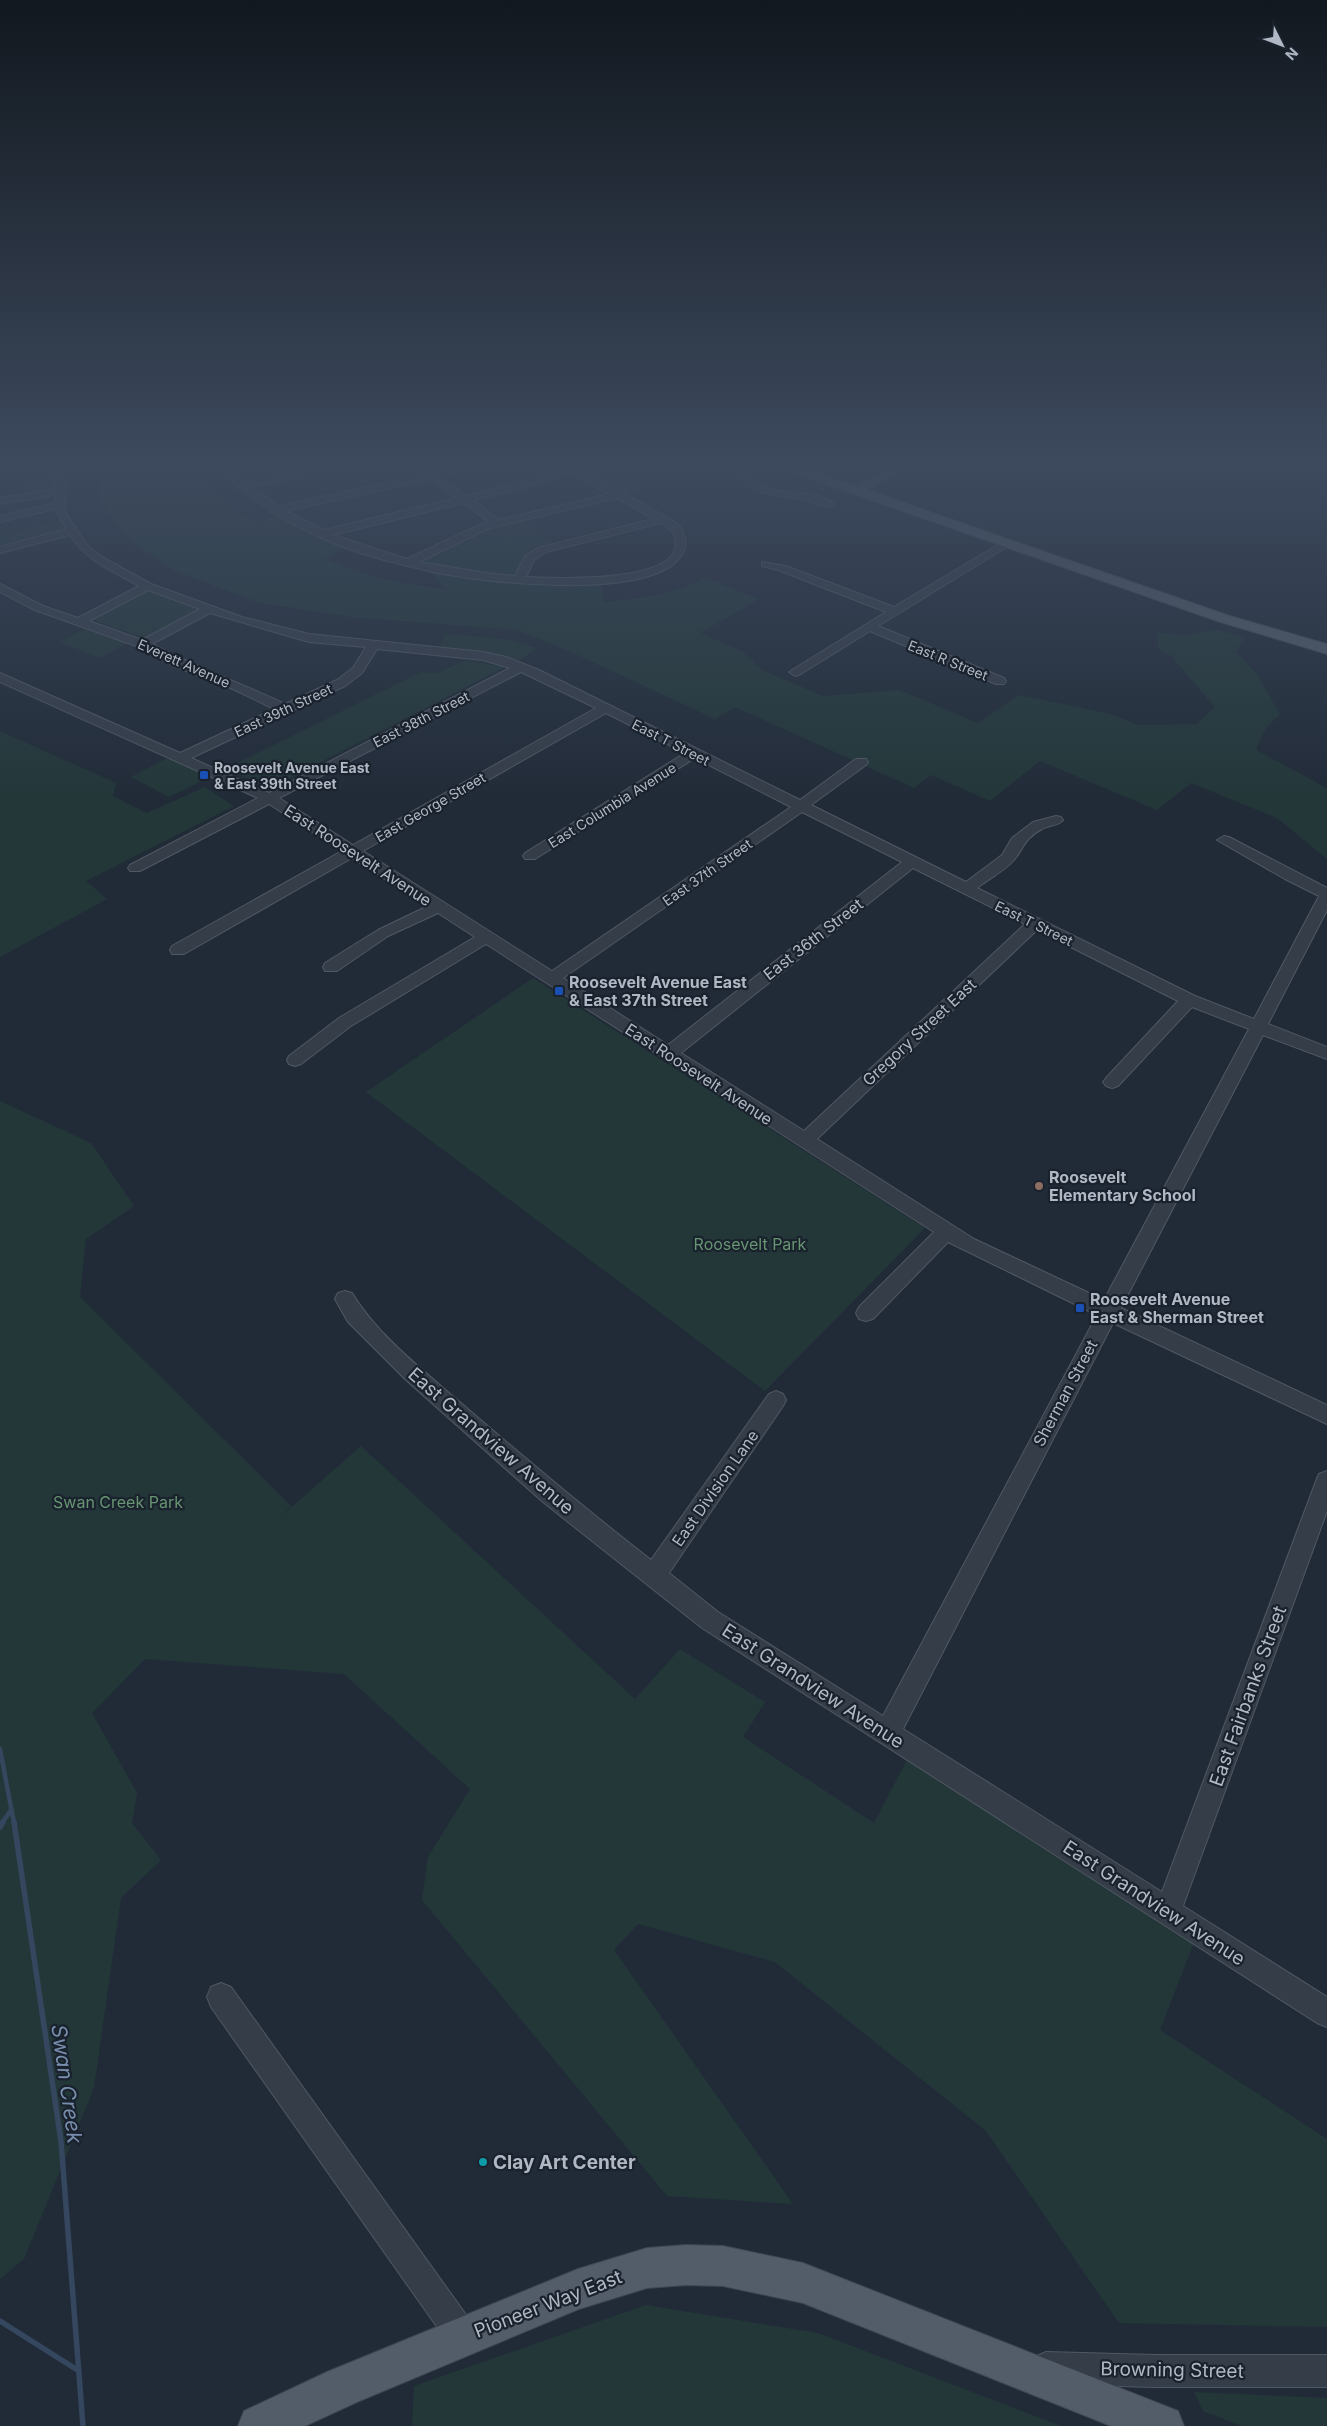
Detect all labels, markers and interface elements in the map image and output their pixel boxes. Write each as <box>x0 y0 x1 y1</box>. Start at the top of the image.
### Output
north arrow <box>1257 20 1307 70</box>
text: N <box>1282 44 1302 64</box>
street label: Everett Avenue <box>135 635 233 691</box>
street label: East R Street <box>906 636 991 684</box>
street label: East 39th Street <box>231 680 335 740</box>
street label: East 38th Street <box>370 687 472 751</box>
street label: East T Street <box>629 715 713 769</box>
place label: Roosevelt Avenue East & East 39th Street <box>214 759 370 792</box>
street label: East Columbia Avenue <box>545 759 679 851</box>
street label: East George Street <box>372 768 488 845</box>
marker: Roosevelt Avenue East & East 39th Street <box>198 769 210 781</box>
street label: East Roosevelt Avenue <box>281 800 435 910</box>
street label: East 37th Street <box>659 835 755 909</box>
street label: East 36th Street <box>759 894 867 984</box>
street label: East T Street <box>992 897 1076 949</box>
place label: Roosevelt Avenue East & East 37th Street <box>569 972 747 1010</box>
street label: Gregory Street East <box>858 974 980 1090</box>
marker: Roosevelt Avenue East & East 37th Street <box>553 985 565 997</box>
street label: East Roosevelt Avenue <box>622 1019 776 1129</box>
place label: Roosevelt Elementary School <box>1049 1167 1196 1205</box>
marker: Roosevelt Elementary School <box>1033 1180 1045 1192</box>
park label: Roosevelt Park <box>694 1234 807 1254</box>
place label: Roosevelt Avenue East & Sherman Street <box>1090 1289 1264 1327</box>
marker: Roosevelt Avenue East & Sherman Street <box>1074 1302 1086 1314</box>
street label: Sherman Street <box>1029 1336 1101 1450</box>
street label: East Grandview Avenue <box>403 1363 579 1519</box>
street label: East Division Lane <box>667 1426 763 1550</box>
park label: Swan Creek Park <box>53 1492 183 1512</box>
street label: East Fairbanks Street <box>1205 1603 1291 1789</box>
street label: East Grandview Avenue <box>718 1619 908 1753</box>
street label: East Grandview Avenue <box>1059 1836 1249 1970</box>
water label: Swan Creek <box>46 2023 88 2146</box>
place label: Clay Art Center <box>493 2151 636 2174</box>
marker: Clay Art Center <box>477 2156 489 2168</box>
street label: Pioneer Way East <box>471 2265 625 2343</box>
street label: Browning Street <box>1100 2357 1244 2383</box>

